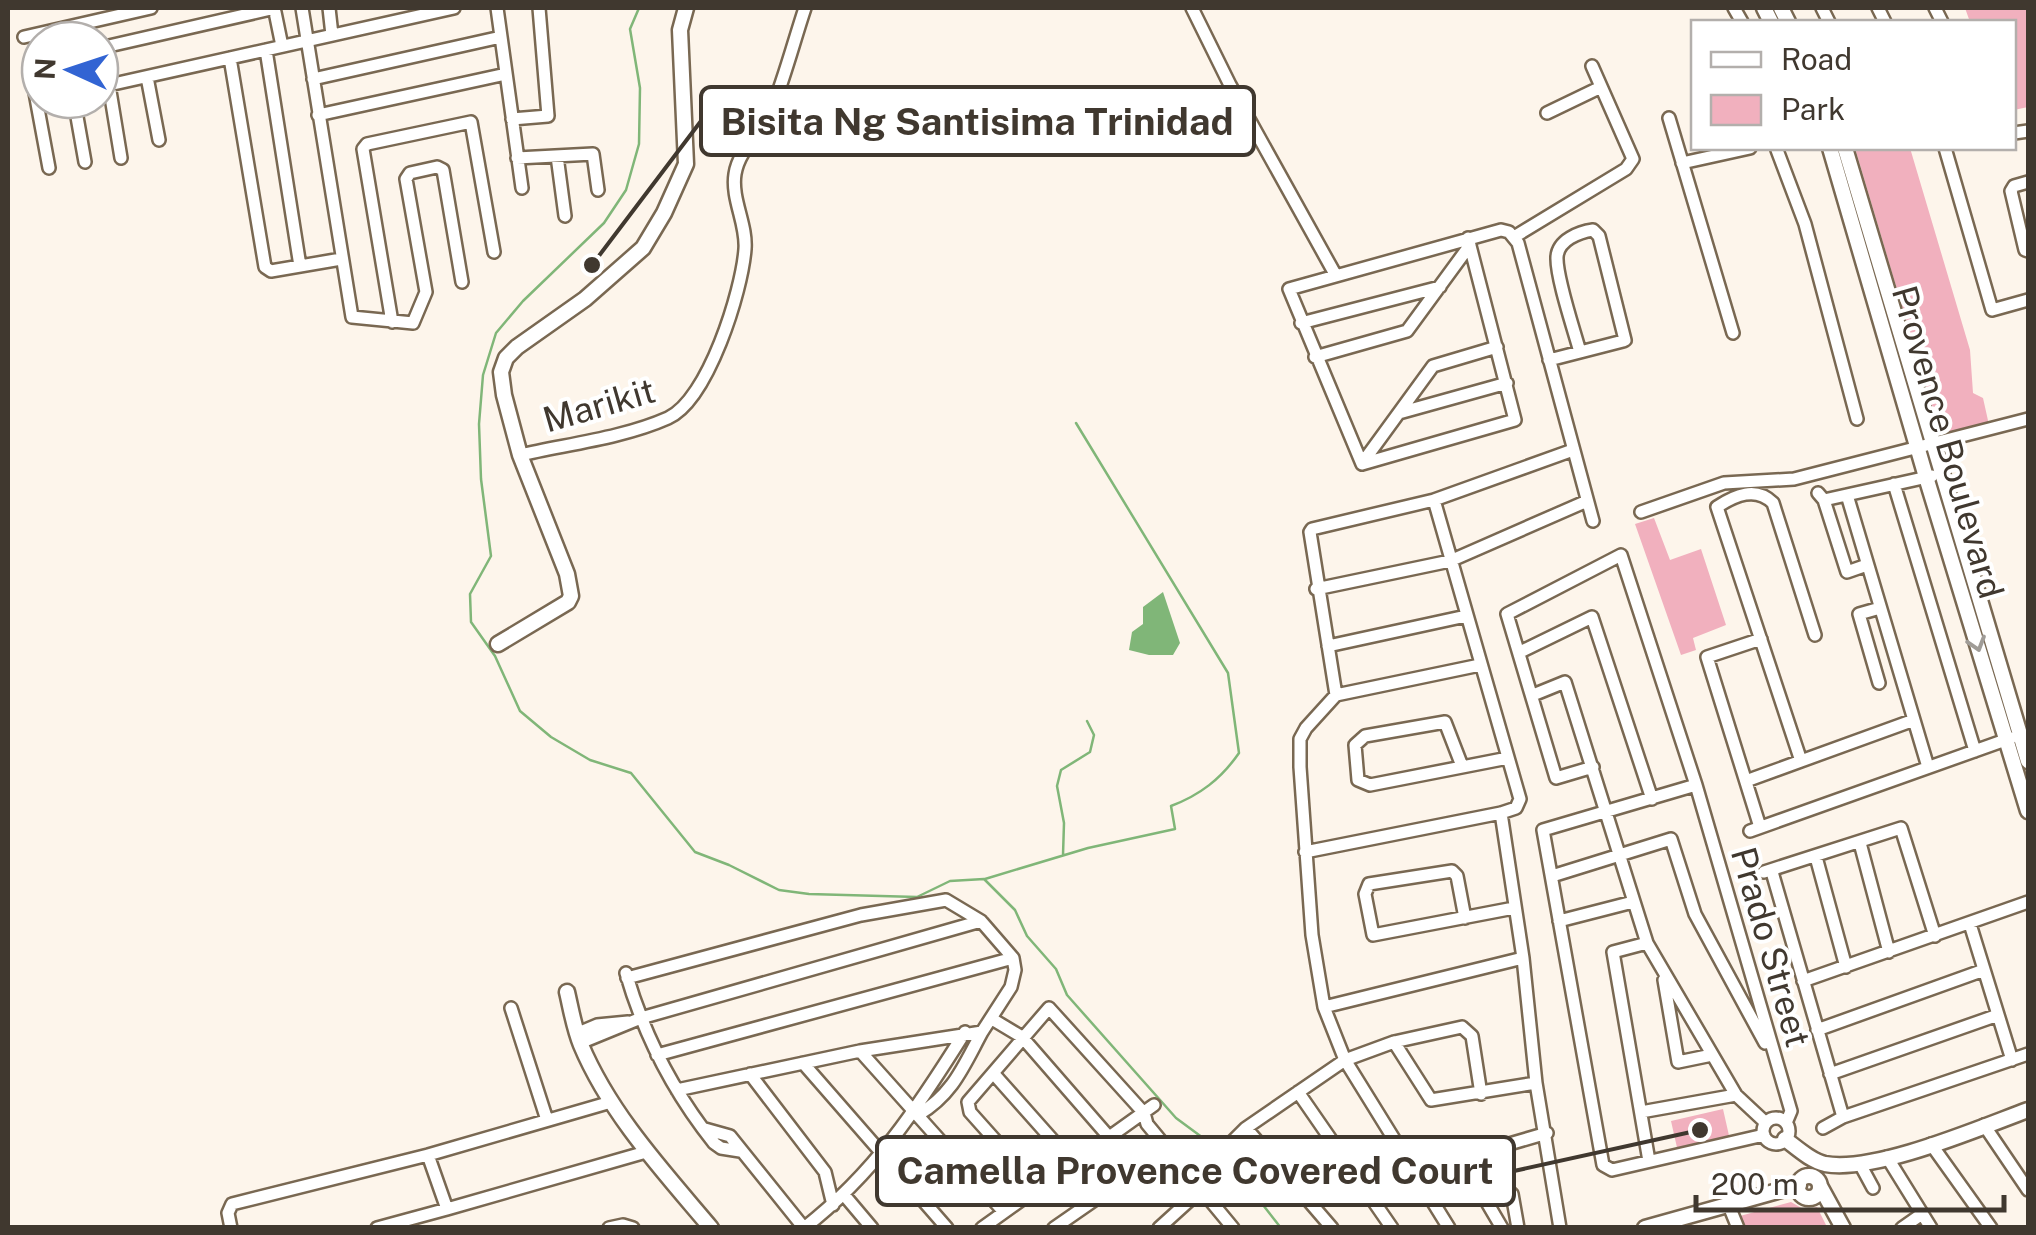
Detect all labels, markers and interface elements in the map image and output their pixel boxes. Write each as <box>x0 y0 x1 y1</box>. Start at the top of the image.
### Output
north arrow <box>20 20 120 120</box>
legend <box>1691 20 2016 150</box>
text: Road <box>1781 41 1852 77</box>
text: N <box>27 57 62 80</box>
callout: Bisita Ng Santisima Trinidad <box>701 87 1254 155</box>
text: Park <box>1781 91 1845 127</box>
text: Bisita Ng Santisima Trinidad <box>720 99 1234 144</box>
street label: Provence Boulevard <box>1884 281 2012 603</box>
street label: Marikit <box>538 369 660 441</box>
one-way arrow <box>1965 634 1986 651</box>
street label: Prado Street <box>1723 842 1819 1052</box>
callout: Camella Provence Covered Court <box>877 1137 1514 1205</box>
text: Camella Provence Covered Court <box>896 1148 1494 1193</box>
scale bar <box>1696 1150 2004 1212</box>
text: 200 m <box>1711 1166 1799 1202</box>

